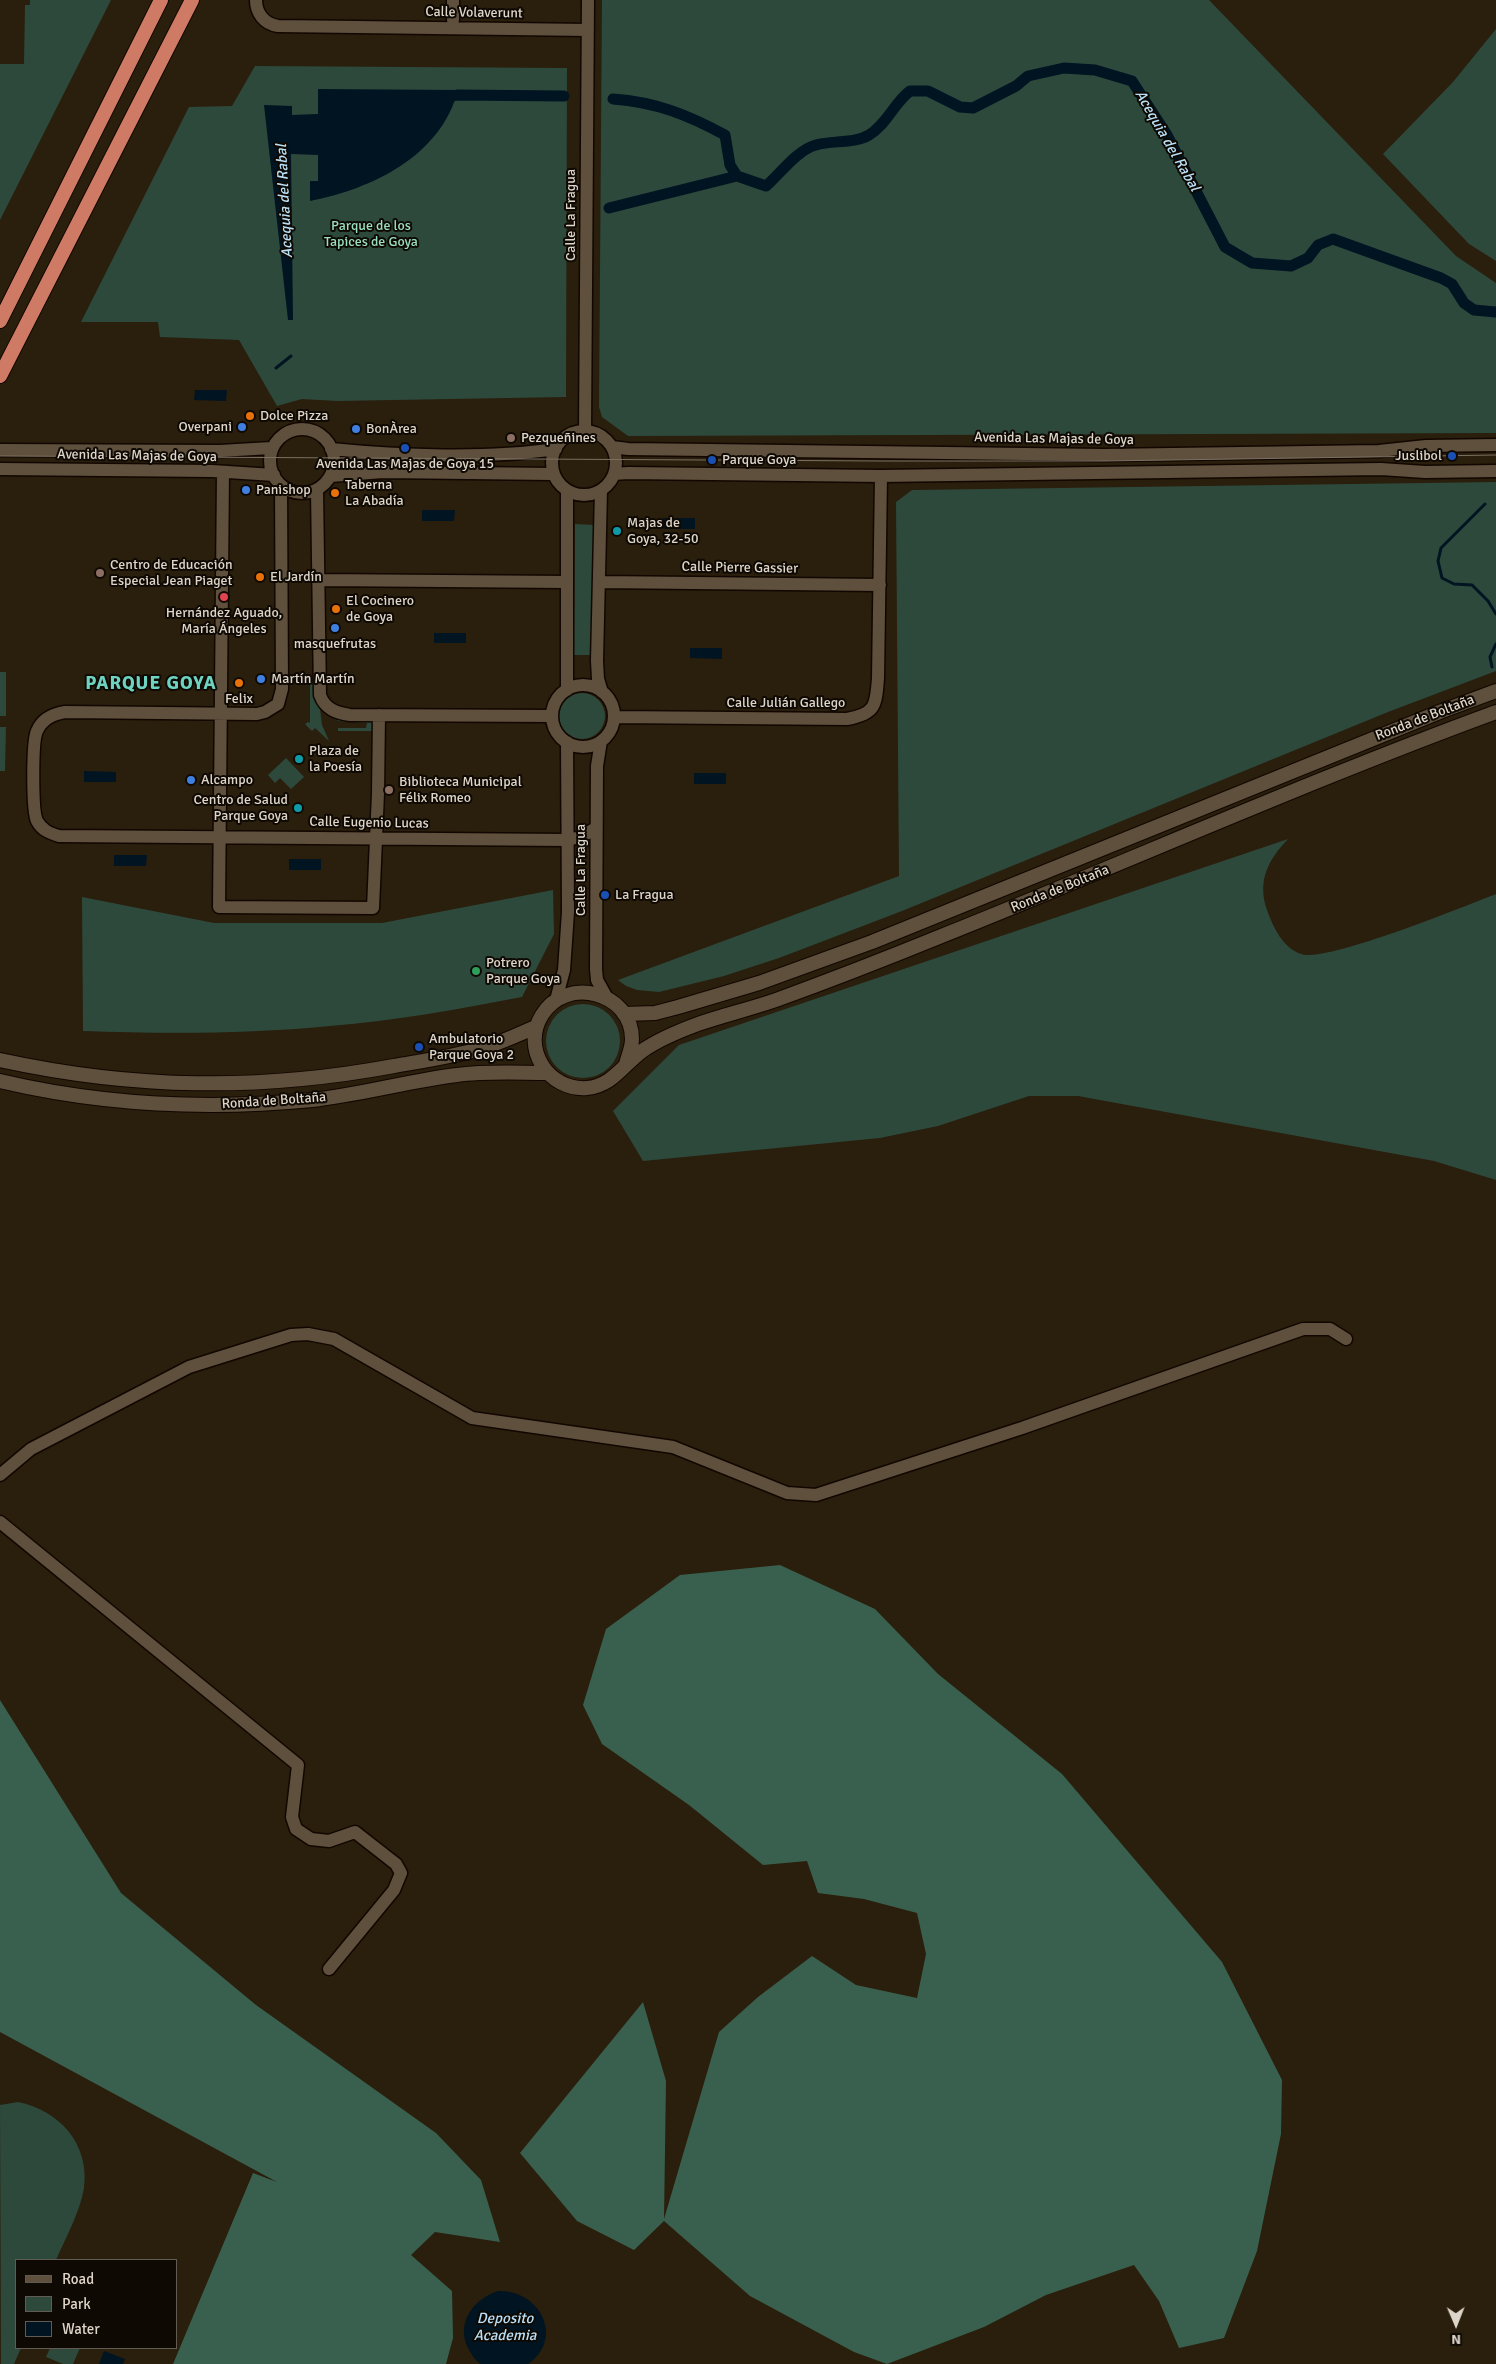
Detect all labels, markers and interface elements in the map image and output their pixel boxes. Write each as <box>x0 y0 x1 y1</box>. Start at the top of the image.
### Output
street label: Calle Volaverunt <box>425 4 523 22</box>
water label: Acequia del Rabal <box>1131 87 1203 195</box>
water label: Acequia del Rabal <box>273 144 297 258</box>
street label: Calle La Fragua <box>563 169 579 261</box>
park label: Parque de los Tapices de Goya <box>324 218 418 250</box>
place label: Dolce Pizza <box>260 408 328 424</box>
marker: Dolce Pizza <box>244 410 256 422</box>
place label: Overpani <box>179 419 232 435</box>
marker: Overpani <box>236 421 248 433</box>
place label: BonÀrea <box>366 421 417 437</box>
marker: BonÀrea <box>350 423 362 435</box>
street label: Avenida Las Majas de Goya <box>974 429 1134 449</box>
place label: Pezqueñines <box>521 430 596 446</box>
marker: Pezqueñines <box>505 432 517 444</box>
marker: Avenida Las Majas de Goya 15 <box>399 442 411 454</box>
street label: Avenida Las Majas de Goya <box>57 446 217 466</box>
place label: Juslibol <box>1395 448 1442 464</box>
marker: Juslibol <box>1446 450 1458 462</box>
place label: Parque Goya <box>722 452 796 468</box>
marker: Parque Goya <box>706 454 718 466</box>
place label: Avenida Las Majas de Goya 15 <box>316 456 494 472</box>
place label: Taberna La Abadía <box>345 477 404 510</box>
place label: Panishop <box>256 482 311 498</box>
marker: Panishop <box>240 484 252 496</box>
marker: Taberna La Abadía <box>329 487 341 499</box>
place label: Majas de Goya, 32-50 <box>627 515 699 548</box>
marker: Majas de Goya, 32-50 <box>611 525 623 537</box>
place label: Centro de Educación Especial Jean Piaget <box>110 557 233 590</box>
street label: Calle Pierre Gassier <box>682 559 798 577</box>
marker: Centro de Educación Especial Jean Piaget <box>94 567 106 579</box>
place label: El Jardín <box>270 569 322 585</box>
marker: El Jardín <box>254 571 266 583</box>
marker: Hernández Aguado, María Ángeles <box>218 591 230 603</box>
place label: El Cocinero de Goya <box>346 593 414 626</box>
marker: El Cocinero de Goya <box>330 603 342 615</box>
place label: Hernández Aguado, María Ángeles <box>166 605 282 638</box>
marker: masquefrutas <box>329 622 341 634</box>
place label: masquefrutas <box>294 636 376 652</box>
place label: Martín Martín <box>271 671 355 687</box>
district label: PARQUE GOYA <box>84 673 218 695</box>
marker: Martín Martín <box>255 673 267 685</box>
marker: Felix <box>233 677 245 689</box>
place label: Felix <box>225 691 253 707</box>
street label: Ronda de Boltaña <box>1373 691 1477 745</box>
street label: Calle Julián Gallego <box>727 695 845 711</box>
place label: Plaza de la Poesía <box>309 743 362 776</box>
marker: Plaza de la Poesía <box>293 753 305 765</box>
place label: Alcampo <box>201 772 253 788</box>
marker: Alcampo <box>185 774 197 786</box>
place label: Biblioteca Municipal Félix Romeo <box>399 774 522 806</box>
marker: Biblioteca Municipal Félix Romeo <box>383 784 395 796</box>
place label: Centro de Salud Parque Goya <box>193 792 288 824</box>
marker: Centro de Salud Parque Goya <box>292 802 304 814</box>
street label: Calle Eugenio Lucas <box>309 814 429 832</box>
street label: Calle La Fragua <box>573 824 589 916</box>
street label: Ronda de Boltaña <box>1008 862 1112 916</box>
place label: La Fragua <box>615 887 674 903</box>
marker: La Fragua <box>599 889 611 901</box>
place label: Potrero Parque Goya <box>486 955 560 988</box>
marker: Potrero Parque Goya <box>470 965 482 977</box>
place label: Ambulatorio Parque Goya 2 <box>429 1031 514 1064</box>
marker: Ambulatorio Parque Goya 2 <box>413 1041 425 1053</box>
street label: Ronda de Boltaña <box>221 1089 327 1113</box>
legend <box>15 2259 178 2349</box>
text: Road <box>62 2270 94 2288</box>
text: Park <box>62 2295 91 2313</box>
north arrow <box>1431 2299 1481 2349</box>
water label: Deposito Academia <box>474 2310 536 2345</box>
text: Water <box>62 2320 100 2338</box>
text: N <box>1451 2331 1461 2348</box>

